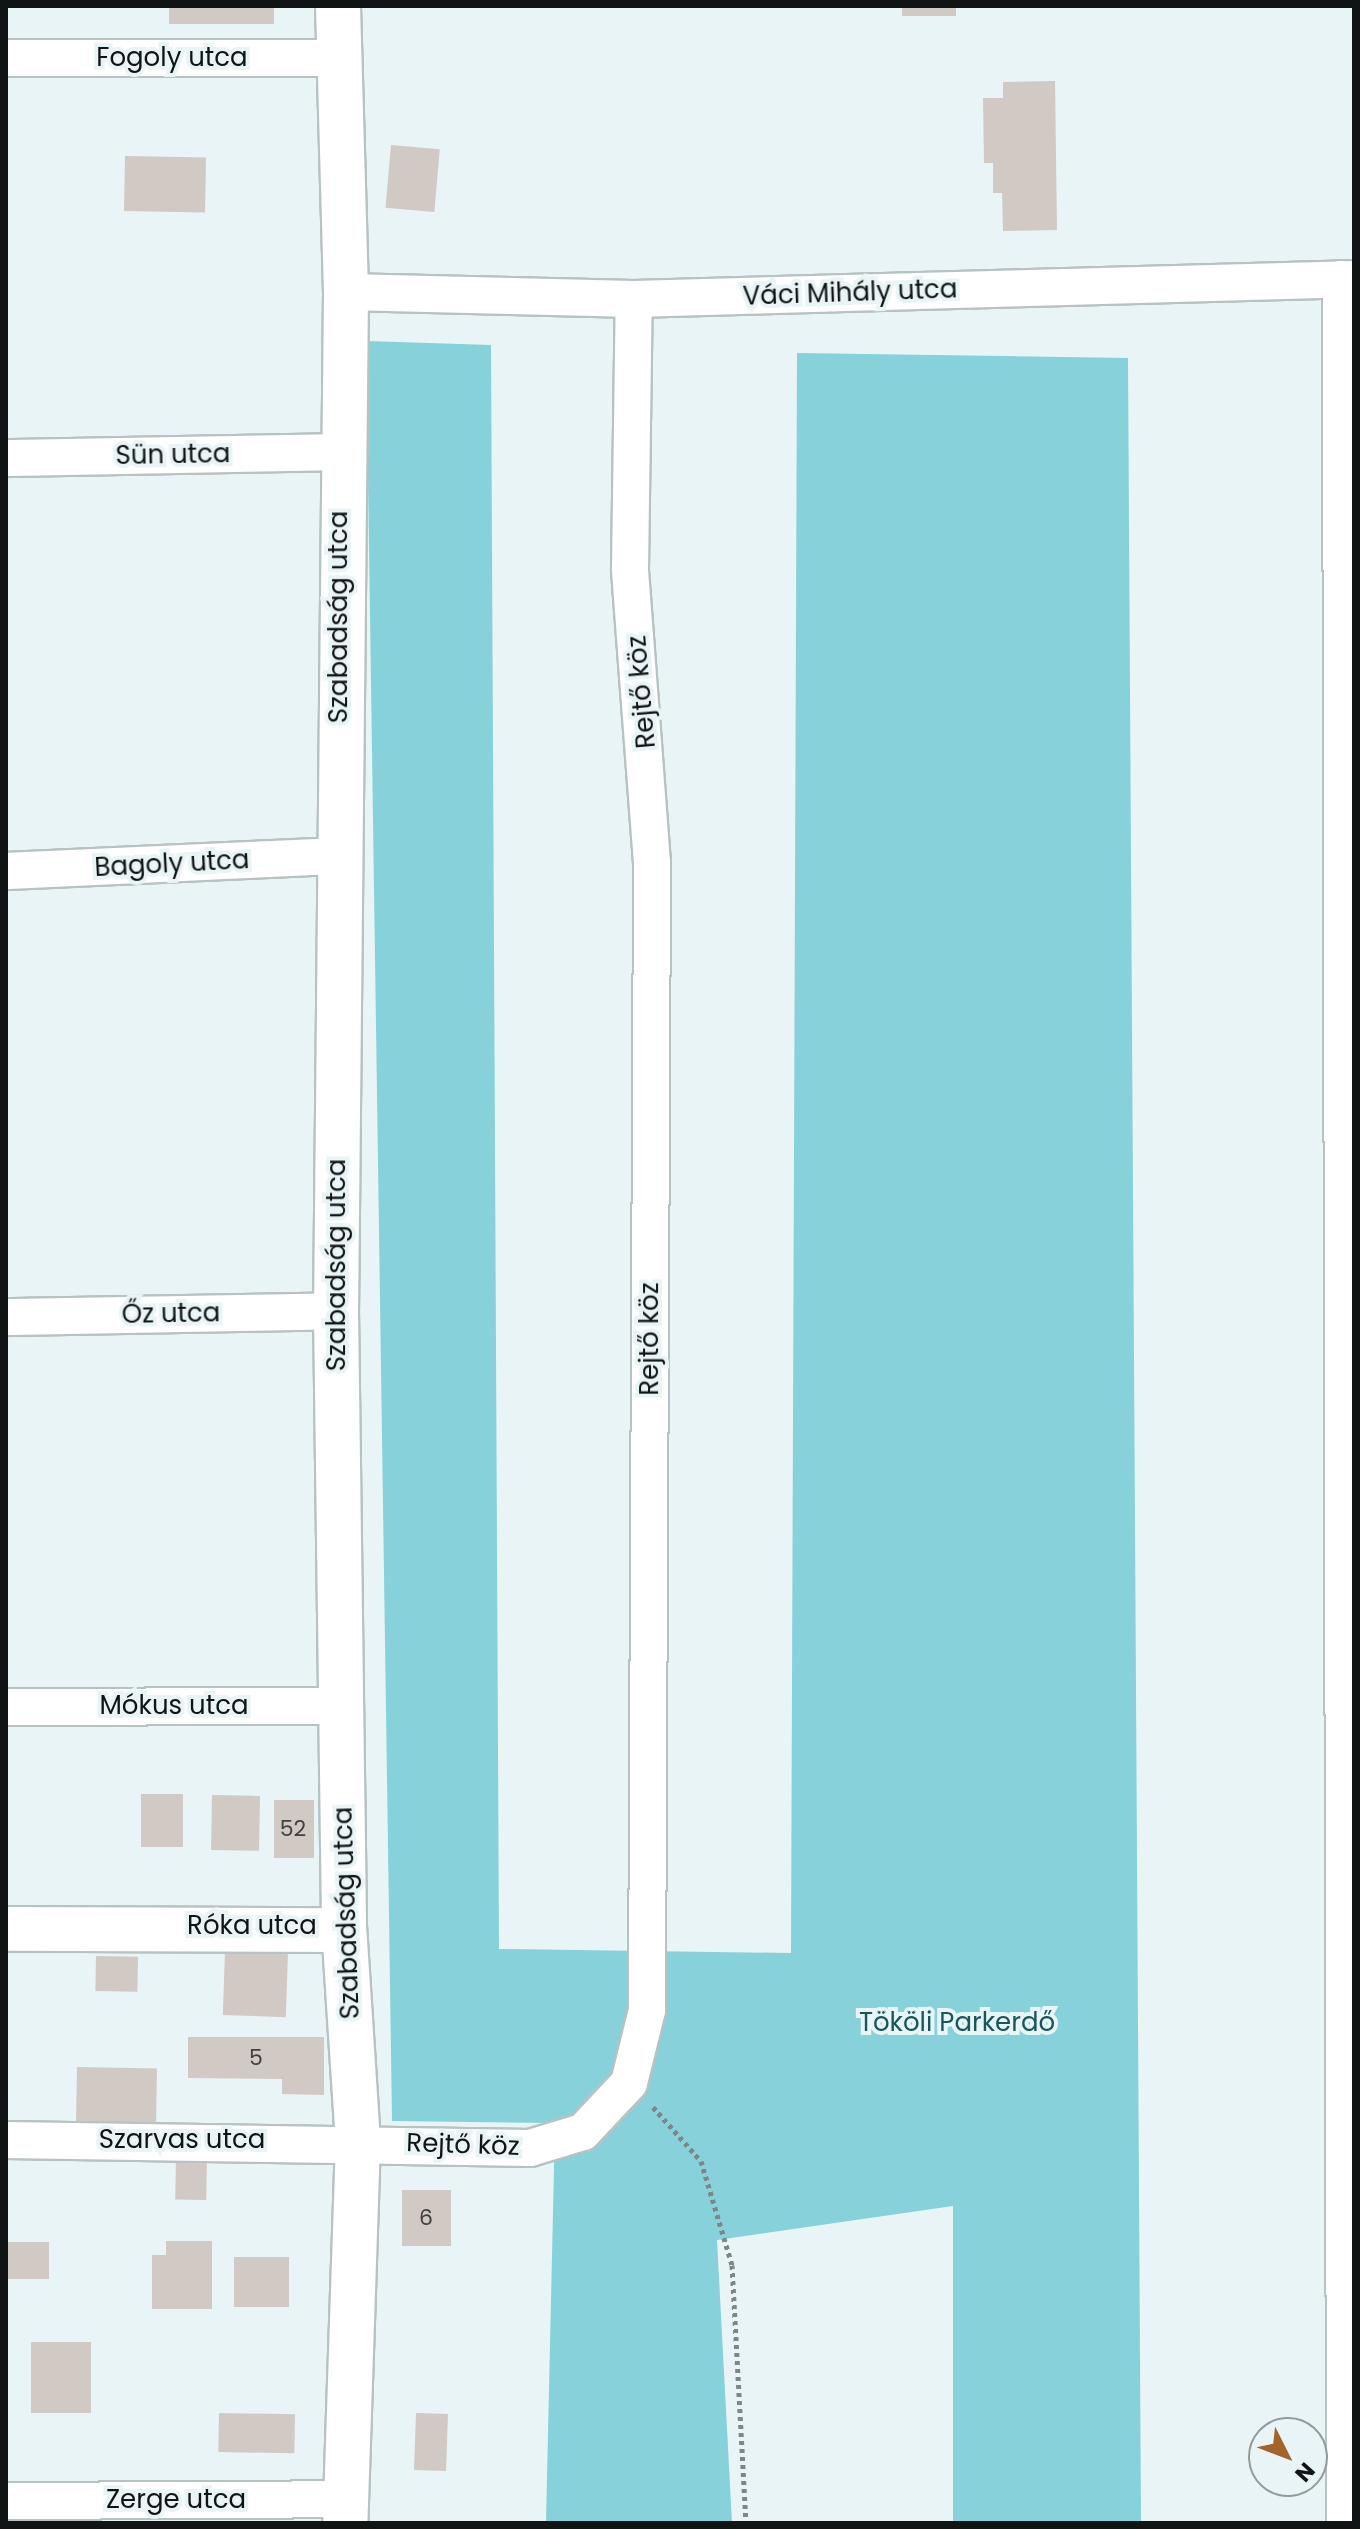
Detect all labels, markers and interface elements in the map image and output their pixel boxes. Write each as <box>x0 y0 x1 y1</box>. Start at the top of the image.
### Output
street label: Fogoly utca <box>96 42 248 74</box>
street label: Váci Mihály utca <box>742 274 958 312</box>
street label: Sün utca <box>115 438 231 472</box>
street label: Szabadság utca <box>323 511 355 723</box>
street label: Rejtő köz <box>622 634 662 750</box>
street label: Bagoly utca <box>94 844 250 884</box>
street label: Szabadság utca <box>321 1159 353 1371</box>
street label: Rejtő köz <box>634 1282 666 1396</box>
street label: Őz utca <box>121 1298 221 1330</box>
street label: Mókus utca <box>99 1690 249 1722</box>
street label: Szabadság utca <box>328 1806 366 2020</box>
house number: 52 <box>280 1816 306 1842</box>
street label: Róka utca <box>187 1910 317 1942</box>
park label: Tököli Parkerdő <box>859 2007 1055 2039</box>
house number: 5 <box>249 2045 263 2071</box>
street label: Szarvas utca <box>99 2124 265 2156</box>
street label: Rejtő köz <box>406 2127 520 2163</box>
house number: 6 <box>419 2205 433 2231</box>
north arrow <box>1248 2417 1328 2497</box>
text: N <box>1288 2456 1322 2489</box>
street label: Zerge utca <box>106 2484 246 2516</box>

